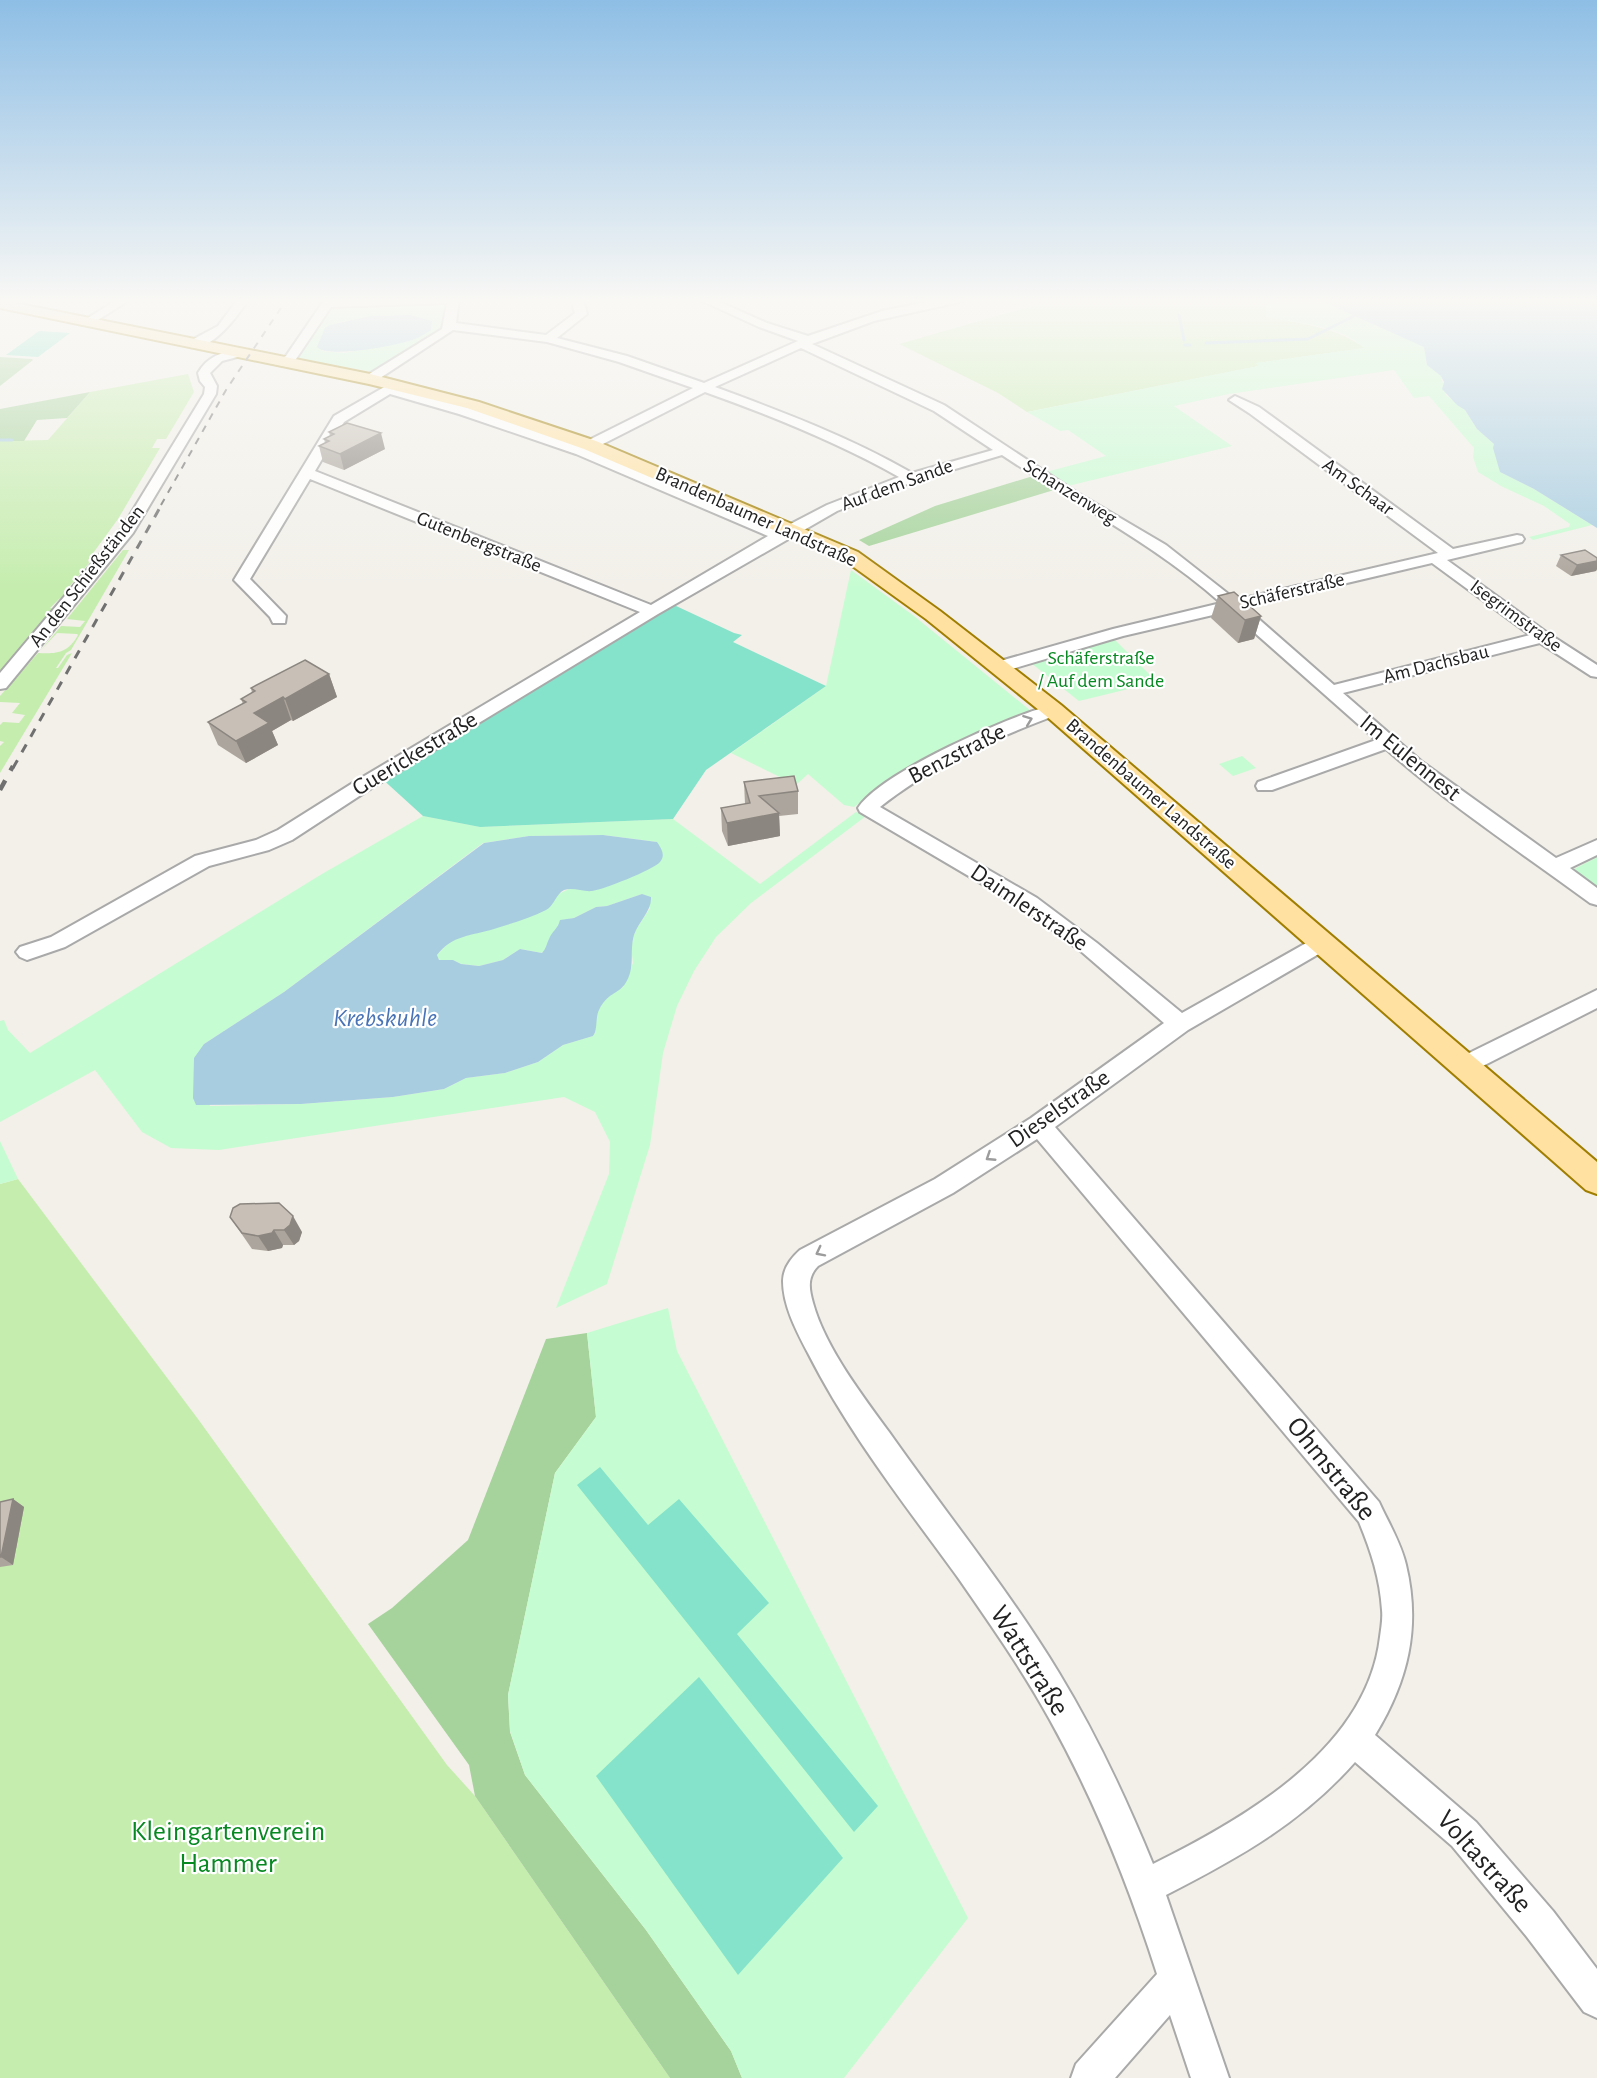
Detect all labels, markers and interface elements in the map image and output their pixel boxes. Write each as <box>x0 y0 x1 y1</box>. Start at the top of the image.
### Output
street label: Am Schaar <box>1319 455 1398 520</box>
street label: Auf dem Sande <box>838 456 956 514</box>
street label: Schanzenweg <box>1020 456 1120 529</box>
street label: Brandenbaumer Landstraße <box>652 463 860 571</box>
street label: An den Schießständen <box>26 501 148 651</box>
street label: Gutenbergstraße <box>414 508 544 576</box>
street label: Schäferstraße <box>1238 569 1346 613</box>
street label: Isegrimstraße <box>1466 576 1566 656</box>
street label: Am Dachsbau <box>1381 641 1491 687</box>
park label: Schäferstraße / Auf dem Sande <box>1038 648 1164 691</box>
street label: Guerickestraße <box>348 707 482 801</box>
street label: Im Eulennest <box>1355 710 1465 806</box>
one-way arrow <box>1022 714 1033 727</box>
street label: Brandenbaumer Landstraße <box>1062 715 1240 873</box>
street label: Benzstraße <box>905 719 1009 789</box>
street label: Daimlerstraße <box>966 860 1092 956</box>
water label: Krebskuhle <box>333 1005 437 1031</box>
street label: Dieselstraße <box>1004 1065 1114 1153</box>
one-way arrow <box>986 1149 996 1161</box>
one-way arrow <box>815 1245 826 1257</box>
street label: Ohmstraße <box>1281 1412 1381 1526</box>
street label: Wattstraße <box>984 1601 1074 1721</box>
street label: Voltastraße <box>1431 1806 1537 1918</box>
park label: Kleingartenverein Hammer <box>131 1818 325 1878</box>

